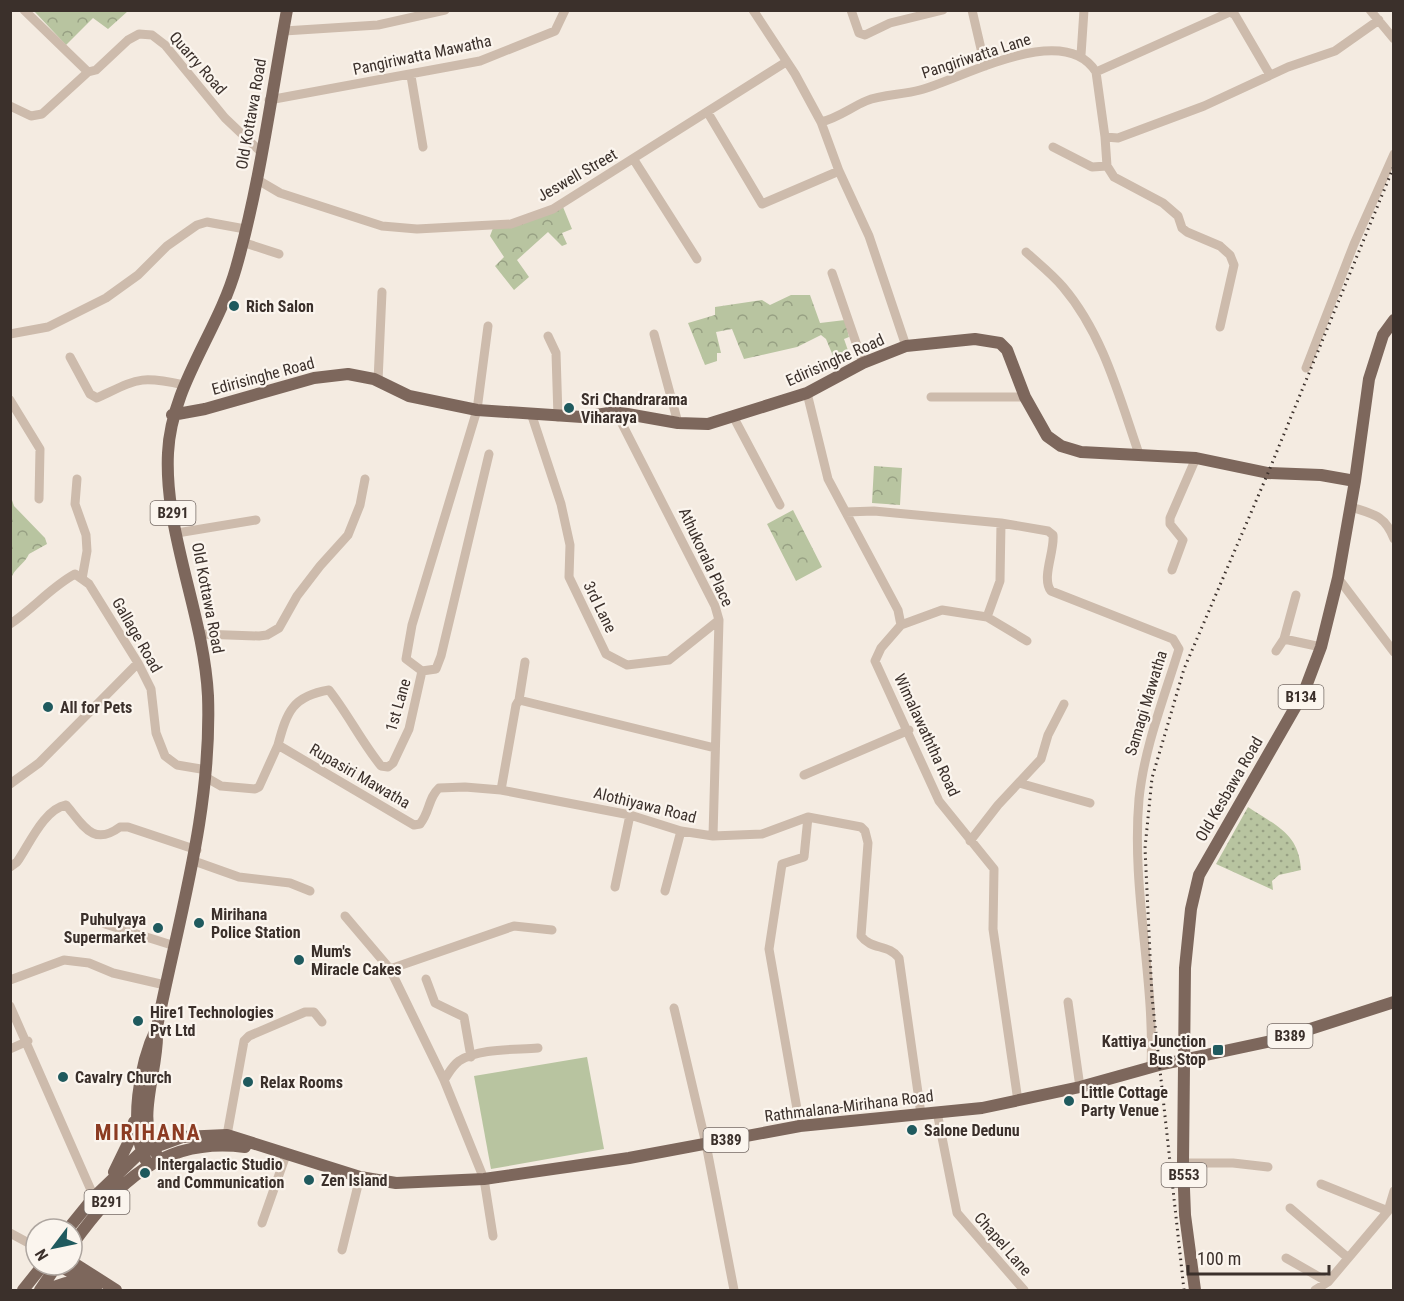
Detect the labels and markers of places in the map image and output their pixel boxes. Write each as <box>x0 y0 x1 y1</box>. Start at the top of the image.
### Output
place label: Rich Salon <box>246 297 314 316</box>
marker: Rich Salon <box>227 299 241 313</box>
place label: Sri Chandrarama Viharaya <box>581 390 688 427</box>
marker: Sri Chandrarama Viharaya <box>562 401 576 415</box>
place label: All for Pets <box>60 698 132 717</box>
marker: All for Pets <box>41 700 55 714</box>
place label: Mirihana Police Station <box>211 905 301 942</box>
place label: Puhulyaya Supermarket <box>64 910 146 947</box>
marker: Mirihana Police Station <box>192 916 206 930</box>
marker: Puhulyaya Supermarket <box>151 921 165 935</box>
place label: Mum's Miracle Cakes <box>311 942 402 979</box>
marker: Mum's Miracle Cakes <box>292 953 306 967</box>
place label: Hire1 Technologies Pvt Ltd <box>150 1003 274 1040</box>
marker: Hire1 Technologies Pvt Ltd <box>131 1014 145 1028</box>
place label: Kattiya Junction Bus Stop <box>1102 1032 1206 1069</box>
marker: Kattiya Junction Bus Stop <box>1211 1043 1225 1057</box>
place label: Cavalry Church <box>75 1068 172 1087</box>
marker: Cavalry Church <box>56 1070 70 1084</box>
place label: Relax Rooms <box>260 1073 343 1092</box>
marker: Relax Rooms <box>241 1075 255 1089</box>
place label: Little Cottage Party Venue <box>1081 1083 1168 1120</box>
marker: Little Cottage Party Venue <box>1062 1094 1076 1108</box>
place label: Salone Dedunu <box>924 1121 1020 1140</box>
marker: Salone Dedunu <box>905 1123 919 1137</box>
place label: Intergalactic Studio and Communication <box>157 1155 284 1192</box>
marker: Intergalactic Studio and Communication <box>138 1166 152 1180</box>
place label: Zen Island <box>321 1171 388 1190</box>
marker: Zen Island <box>302 1173 316 1187</box>

